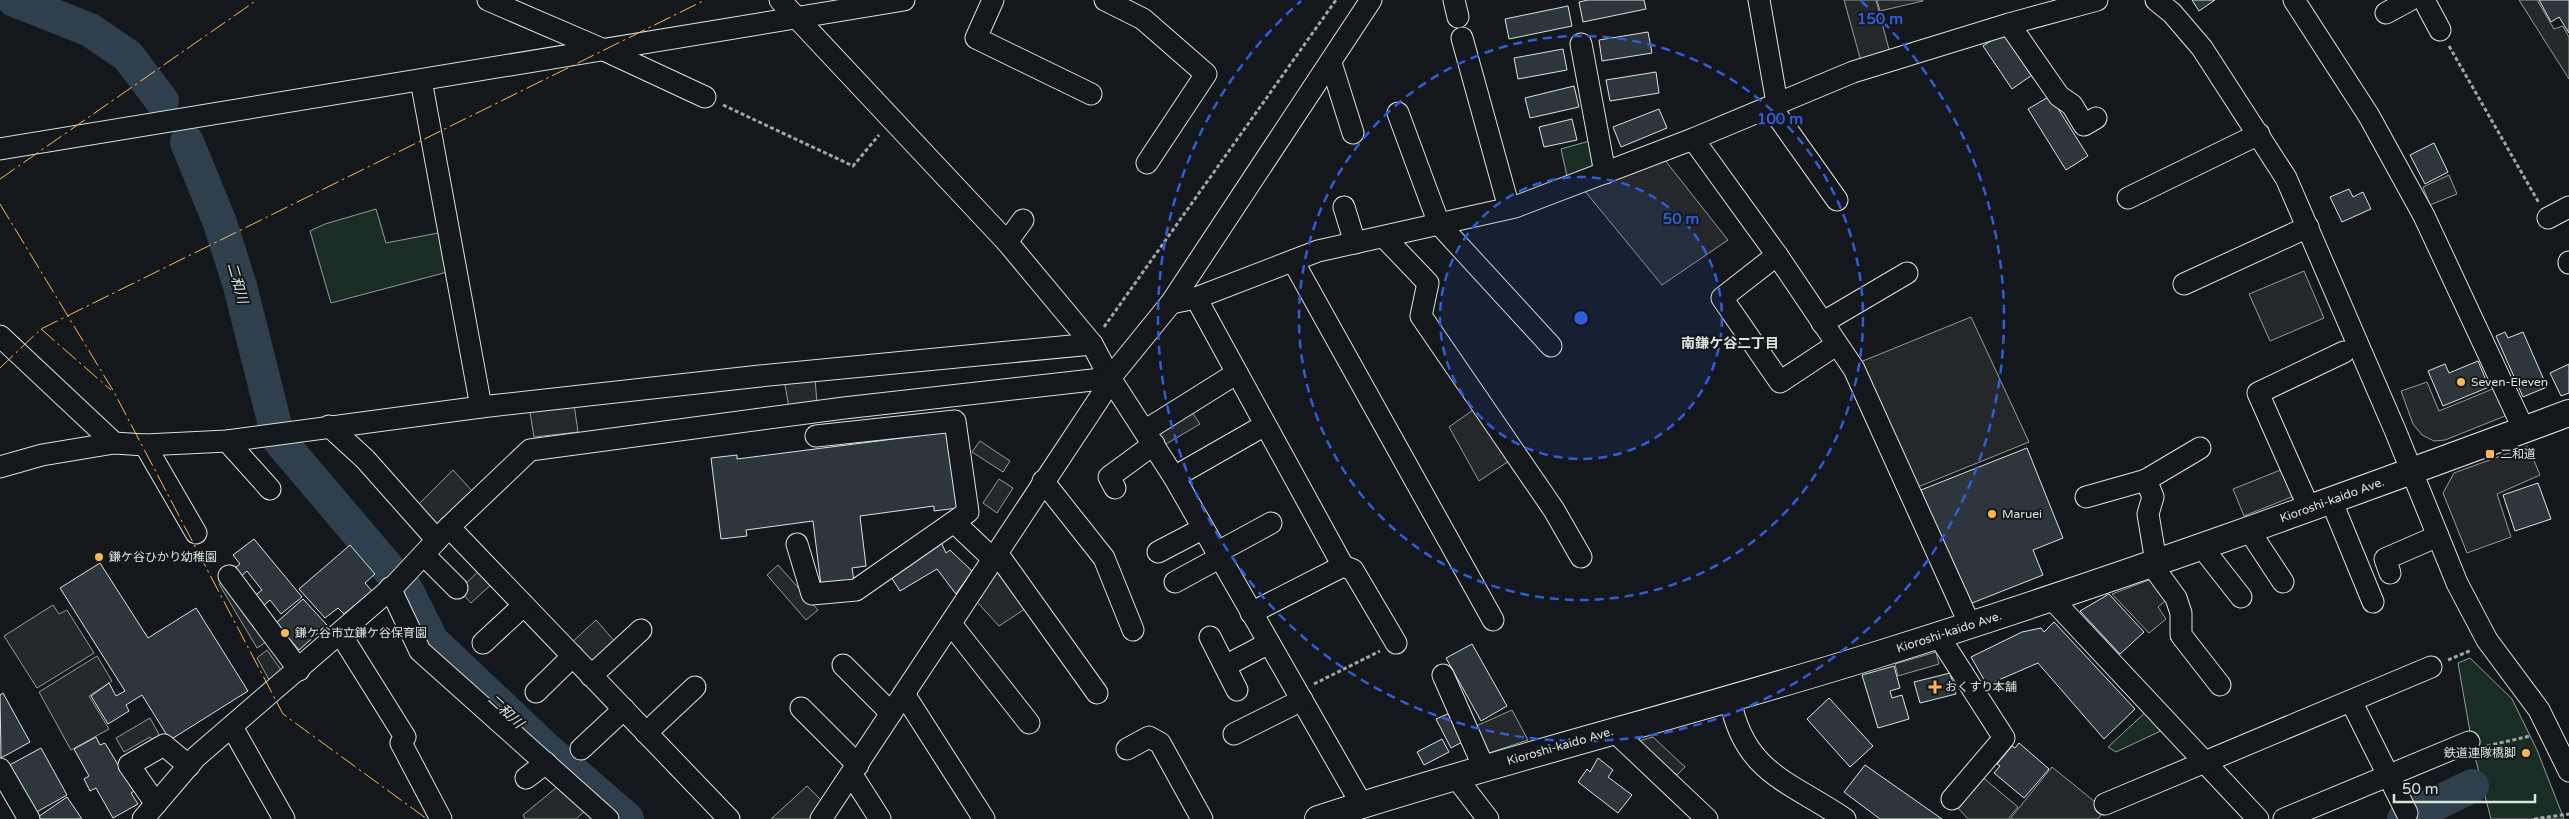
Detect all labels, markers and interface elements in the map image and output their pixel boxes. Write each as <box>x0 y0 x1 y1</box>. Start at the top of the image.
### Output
text: 150 m <box>1857 10 1903 28</box>
text: 100 m <box>1757 110 1803 128</box>
text: 50 m <box>1663 210 1699 228</box>
water label: 二和川 <box>224 261 252 308</box>
centre of rings <box>1572 309 1590 327</box>
district label: 南鎌ケ谷二丁目 <box>1681 335 1779 352</box>
place label: Seven-Eleven <box>2471 375 2548 389</box>
marker: Seven-Eleven <box>2455 376 2467 388</box>
place label: 二和道 <box>2500 447 2536 461</box>
marker: 二和道 <box>2484 448 2496 460</box>
street label: Kioroshi-kaido Ave. <box>2278 475 2386 525</box>
place label: Maruei <box>2002 507 2042 521</box>
marker: Maruei <box>1986 508 1998 520</box>
place label: 鎌ケ谷ひかり幼稚園 <box>109 550 217 564</box>
marker: 鎌ケ谷ひかり幼稚園 <box>93 551 105 563</box>
street label: Kioroshi-kaido Ave. <box>1895 608 2003 656</box>
place label: 鎌ケ谷市立鎌ケ谷保育園 <box>295 626 427 640</box>
marker: 鎌ケ谷市立鎌ケ谷保育園 <box>279 627 291 639</box>
place label: おくすり本舗 <box>1945 680 2017 694</box>
marker: おくすり本舗 <box>1929 681 1941 693</box>
water label: 二和川 <box>485 691 528 733</box>
street label: Kioroshi-kaido Ave. <box>1505 724 1615 768</box>
place label: 鉄道連隊橋脚 <box>2444 746 2516 760</box>
marker: 鉄道連隊橋脚 <box>2520 747 2532 759</box>
scale bar <box>2394 772 2535 804</box>
text: 50 m <box>2402 780 2439 798</box>

